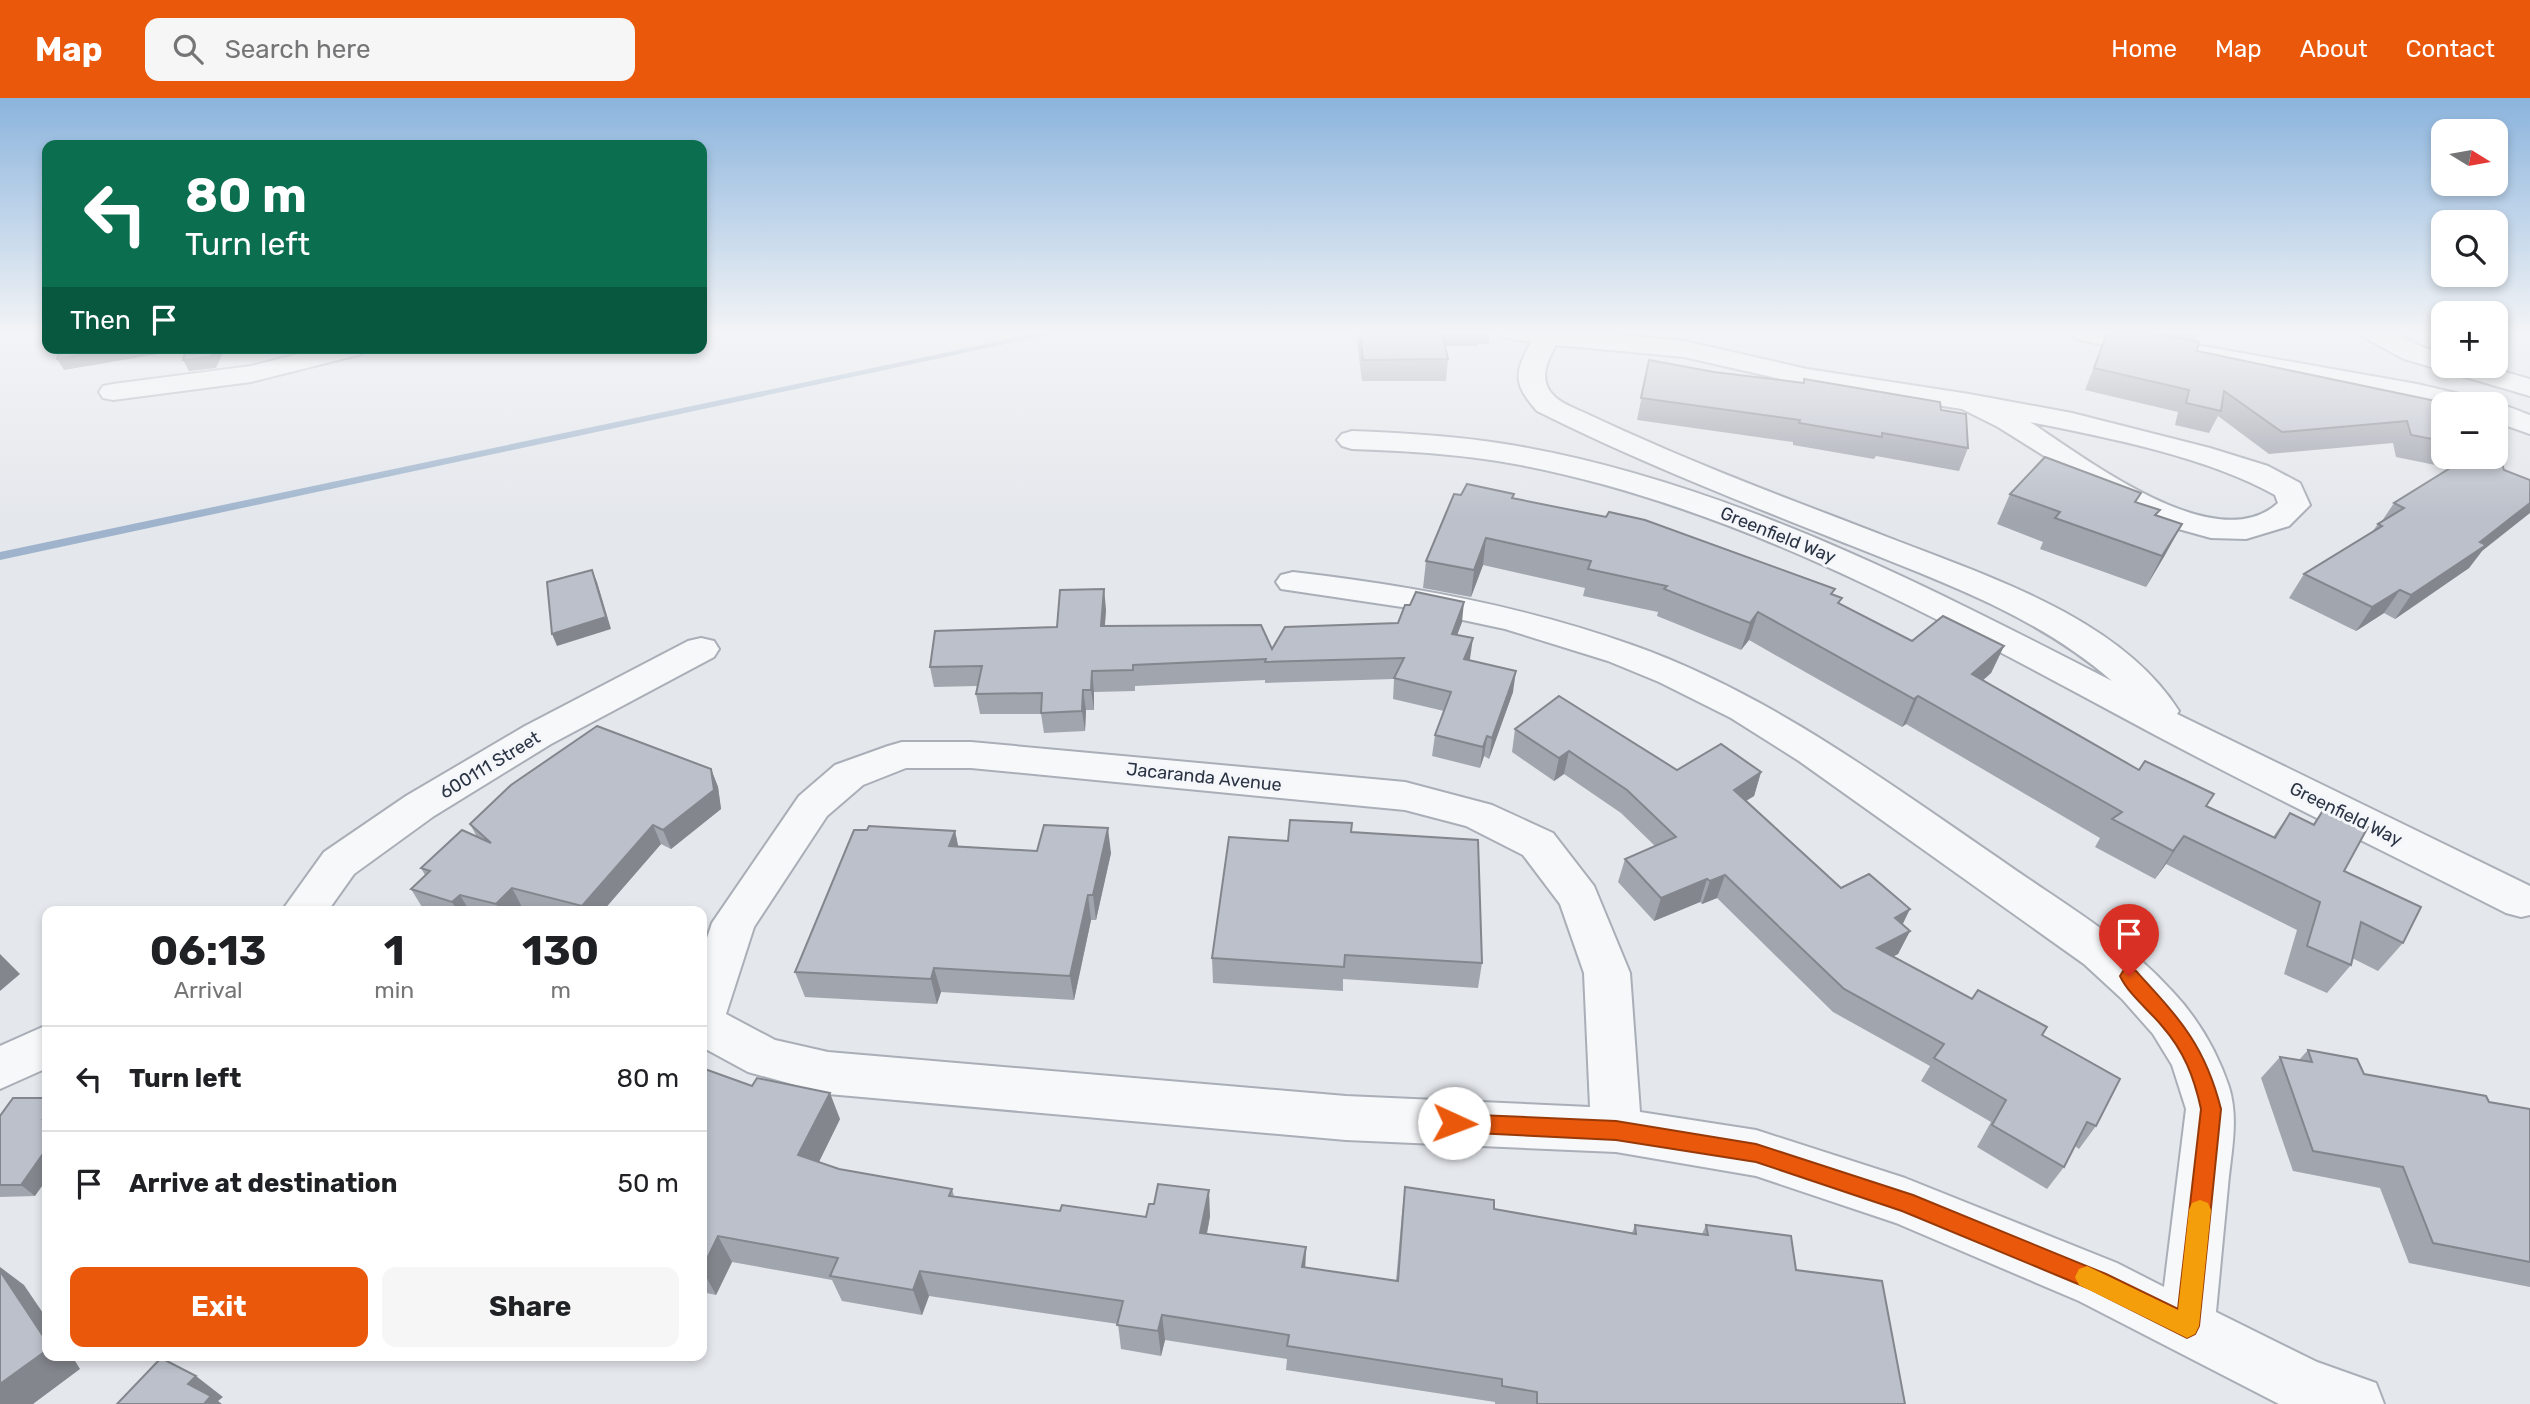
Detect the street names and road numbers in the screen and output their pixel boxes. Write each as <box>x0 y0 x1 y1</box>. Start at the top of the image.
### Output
street label: Greenfield Way <box>1717 502 1839 568</box>
street label: 600111 Street <box>436 726 544 804</box>
street label: Jacaranda Avenue <box>1125 758 1283 796</box>
street label: Greenfield Way <box>2286 777 2406 851</box>

